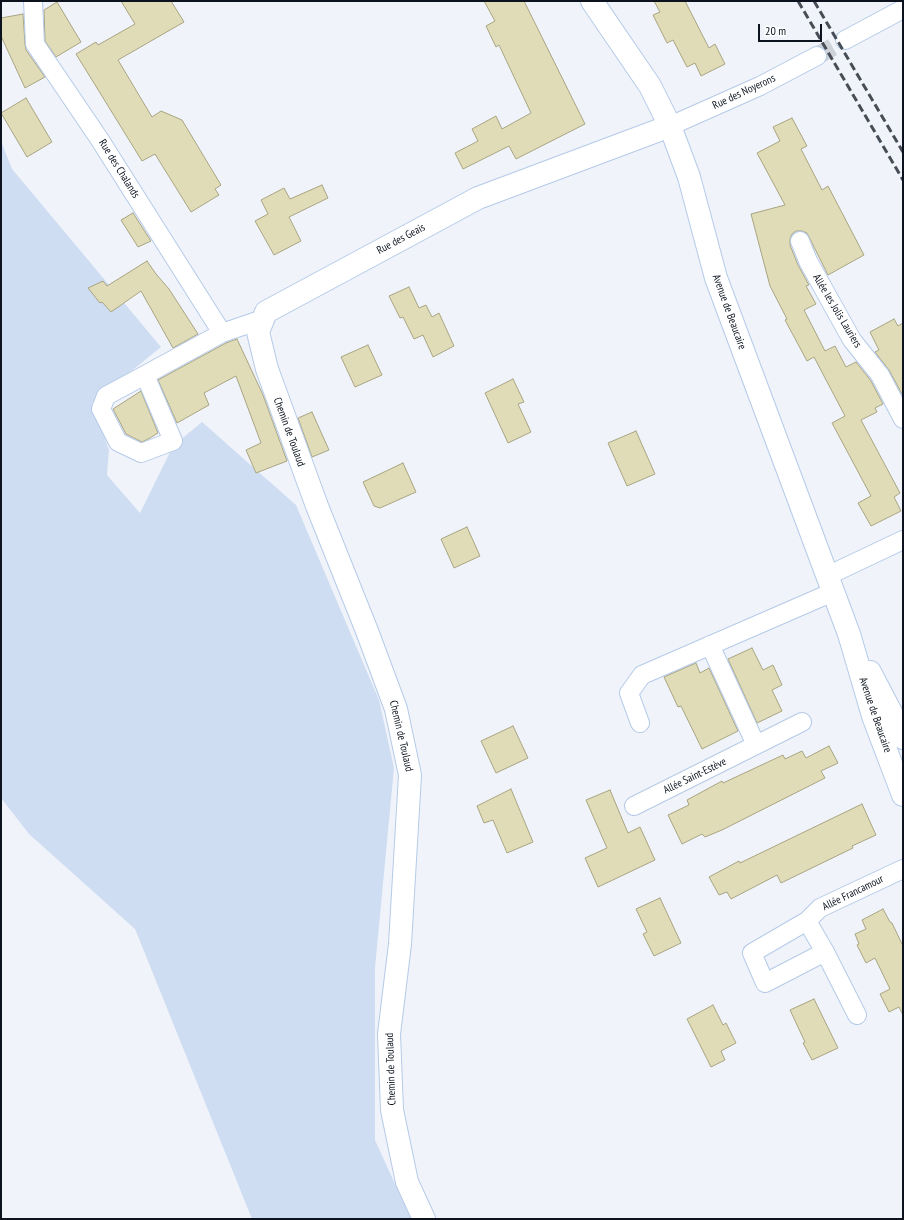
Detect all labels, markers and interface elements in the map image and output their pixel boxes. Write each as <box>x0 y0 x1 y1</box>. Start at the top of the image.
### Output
scale bar <box>760 16 824 42</box>
text: 20 m <box>765 23 786 38</box>
street label: Rue des Noyerons <box>710 72 778 112</box>
street label: Rue des Chalands <box>96 137 142 201</box>
street label: Rue des Geais <box>375 221 427 257</box>
street label: Allée les Jolis Lauriers <box>810 272 864 350</box>
street label: Avenue de Beaucaire <box>709 273 749 351</box>
street label: Chemin de Toulaud <box>270 396 308 468</box>
street label: Avenue de Beaucaire <box>856 676 894 754</box>
street label: Chemin de Toulaud <box>386 699 416 773</box>
street label: Allée Saint-Estève <box>661 755 729 797</box>
street label: Allée Francamour <box>820 873 886 913</box>
street label: Chemin de Toulaud <box>383 1033 399 1105</box>

